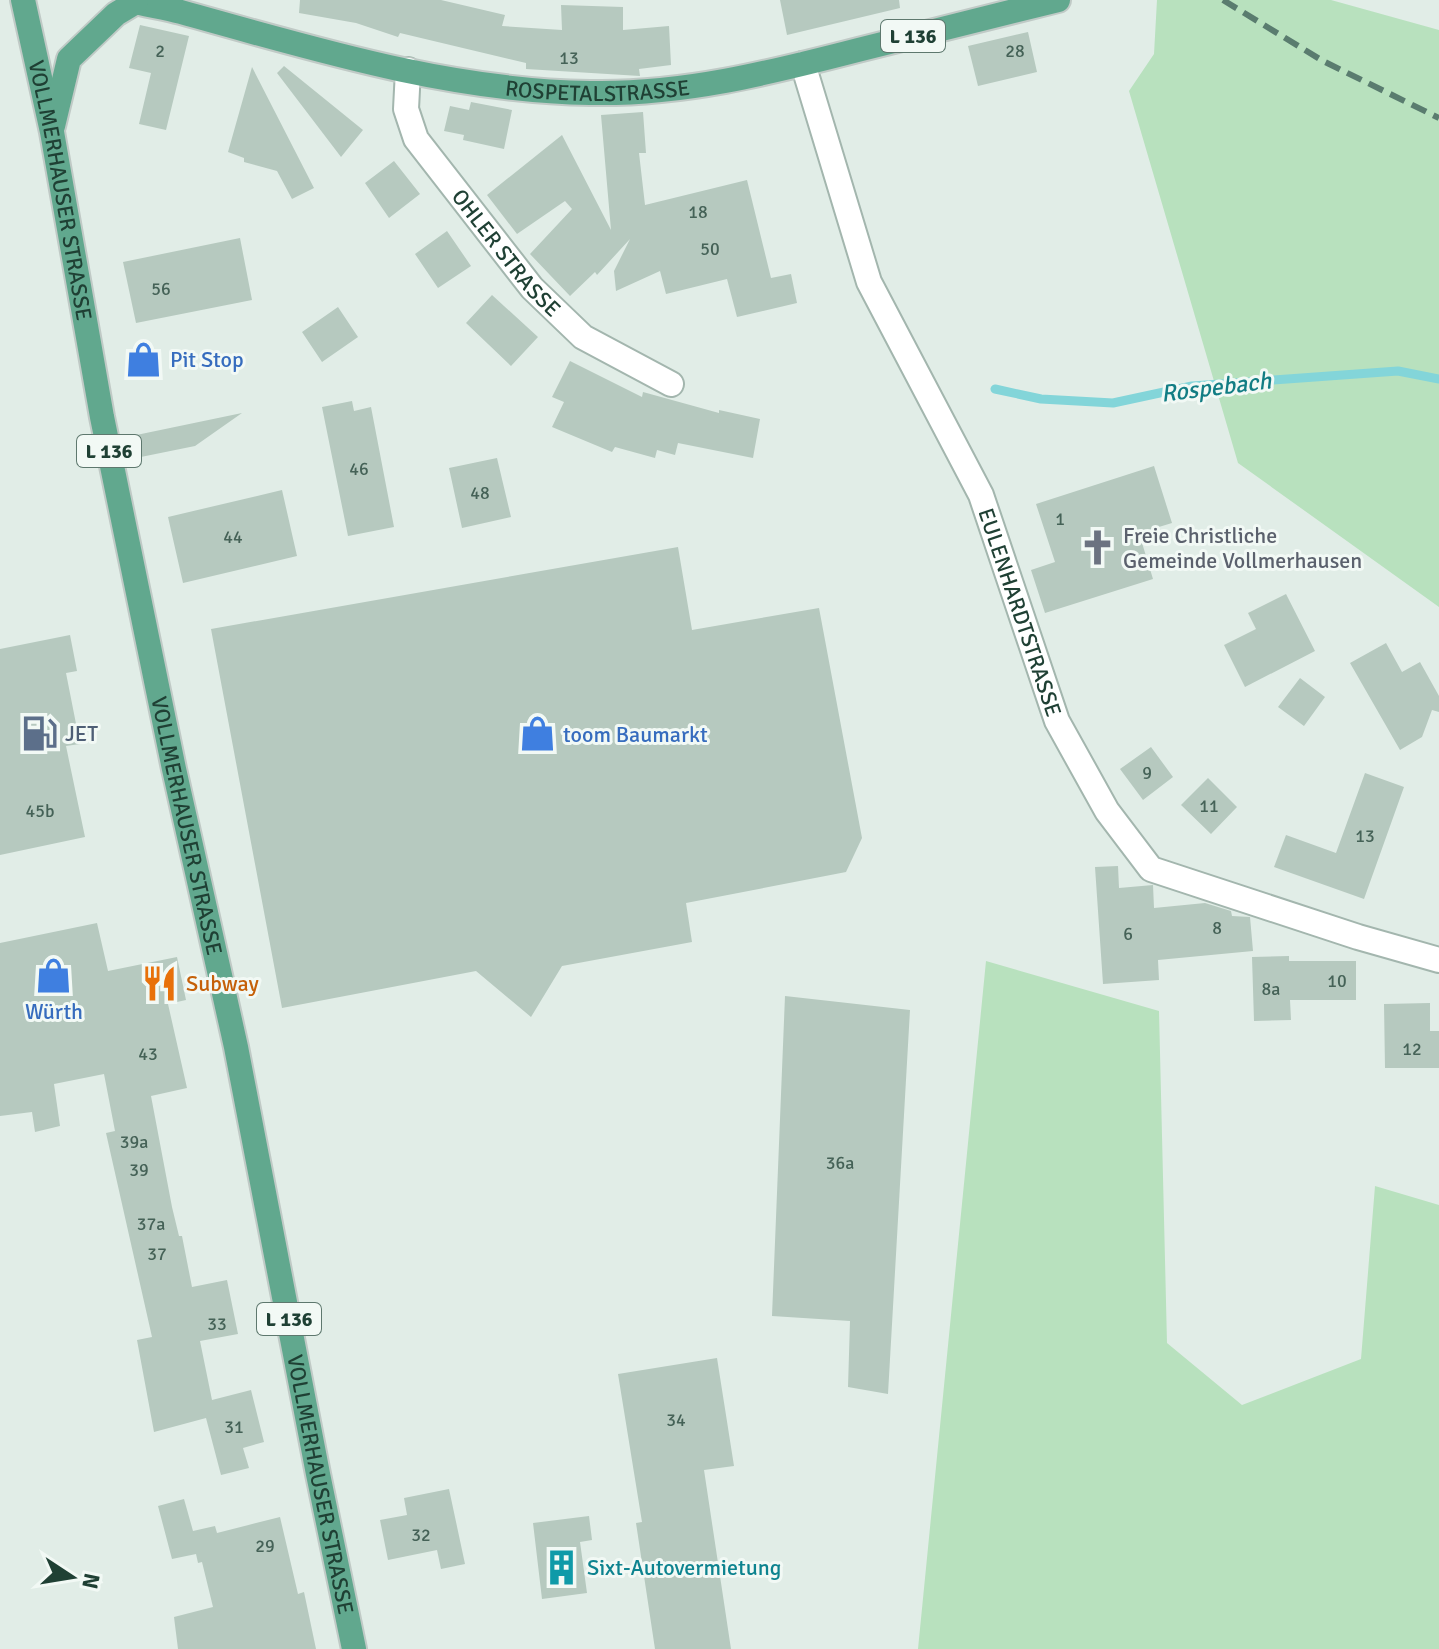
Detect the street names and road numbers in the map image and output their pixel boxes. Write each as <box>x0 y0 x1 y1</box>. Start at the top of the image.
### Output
road number: L 136 <box>881 20 945 52</box>
street label: VOLLMERHAUSER STRASSE <box>23 58 98 323</box>
street label: ROSPETALSTRASSE <box>504 74 691 107</box>
street label: OHLER STRASSE <box>446 184 566 322</box>
road number: L 136 <box>77 435 141 467</box>
street label: EULENHARDTSTRASSE <box>972 505 1067 720</box>
street label: VOLLMERHAUSER STRASSE <box>145 694 228 958</box>
road number: L 136 <box>257 1303 321 1335</box>
street label: VOLLMERHAUSER STRASSE <box>281 1352 359 1617</box>

